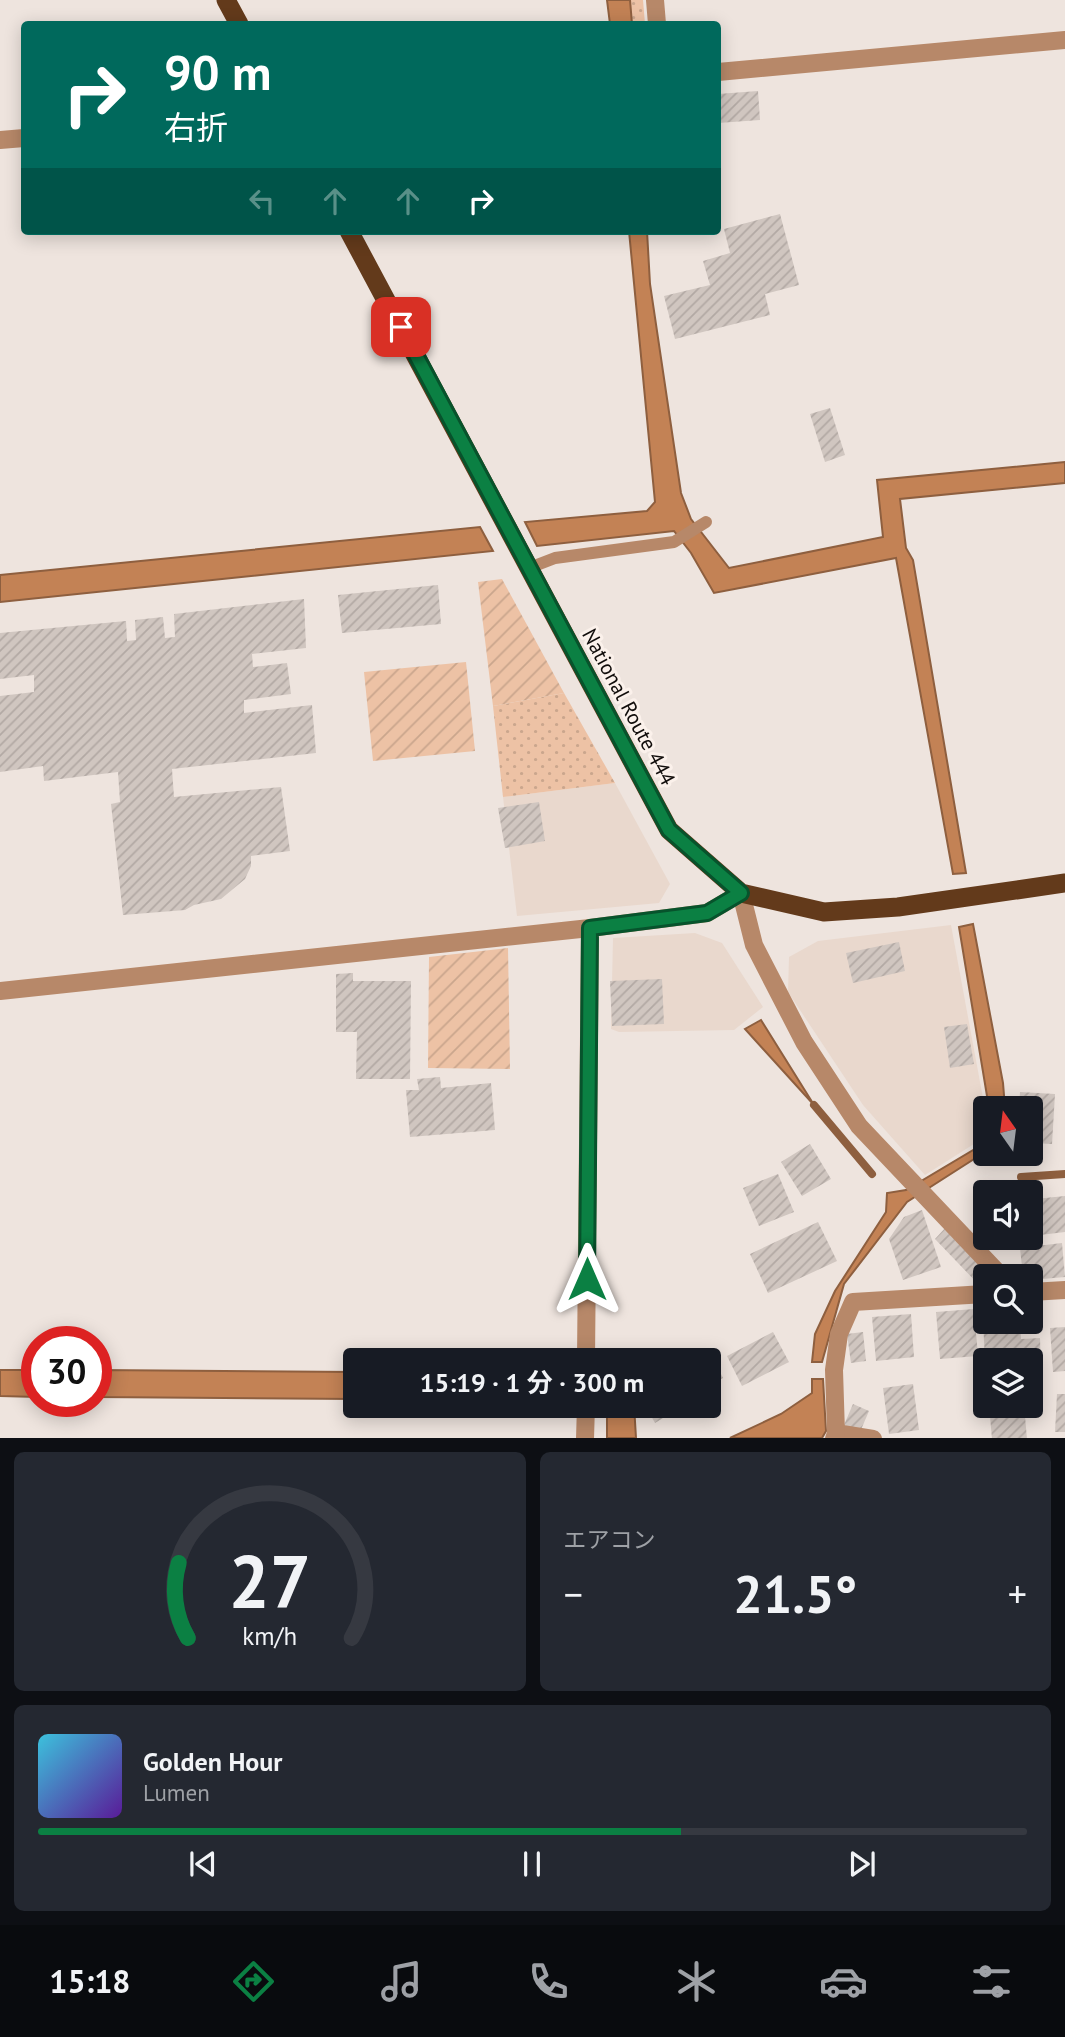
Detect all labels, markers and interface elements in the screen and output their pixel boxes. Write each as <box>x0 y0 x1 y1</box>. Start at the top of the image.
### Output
text: 90 m <box>164 40 271 104</box>
icon: right <box>49 49 140 140</box>
text: 右折 <box>164 106 228 148</box>
icon: left <box>243 182 281 220</box>
icon: ahead <box>316 182 354 220</box>
icon: ahead <box>389 182 427 220</box>
icon: right <box>462 182 500 220</box>
pin <box>371 297 431 357</box>
icon: arrive <box>382 308 420 346</box>
street label: National Route 444 <box>576 624 682 790</box>
north arrow <box>973 1096 1043 1166</box>
map controls <box>973 1096 1043 1418</box>
button: sound <box>973 1180 1043 1250</box>
position arrow <box>550 1242 624 1316</box>
button: search <box>973 1264 1043 1334</box>
speed limit sign: 30 <box>21 1326 112 1417</box>
button: layers <box>973 1348 1043 1418</box>
text: 15:19 · 1 分 · 300 m <box>420 1366 644 1399</box>
text: エアコン <box>564 1525 656 1554</box>
text: 27 <box>228 1534 311 1628</box>
text: 21.5° <box>733 1560 857 1627</box>
text: − <box>564 1569 583 1618</box>
text: + <box>1008 1569 1027 1618</box>
text: km/h <box>242 1619 297 1651</box>
text: Golden Hour <box>143 1745 282 1778</box>
text: Lumen <box>143 1778 210 1807</box>
icon: previous <box>184 1845 222 1883</box>
icon: pause <box>513 1845 551 1883</box>
icon: next <box>843 1845 881 1883</box>
icon: directions <box>229 1957 278 2006</box>
icon: music <box>377 1957 426 2006</box>
icon: phone <box>524 1957 573 2006</box>
icon: climate <box>672 1957 721 2006</box>
icon: car <box>819 1957 868 2006</box>
icon: filters <box>967 1957 1016 2006</box>
text: 15:18 <box>49 1960 130 2002</box>

